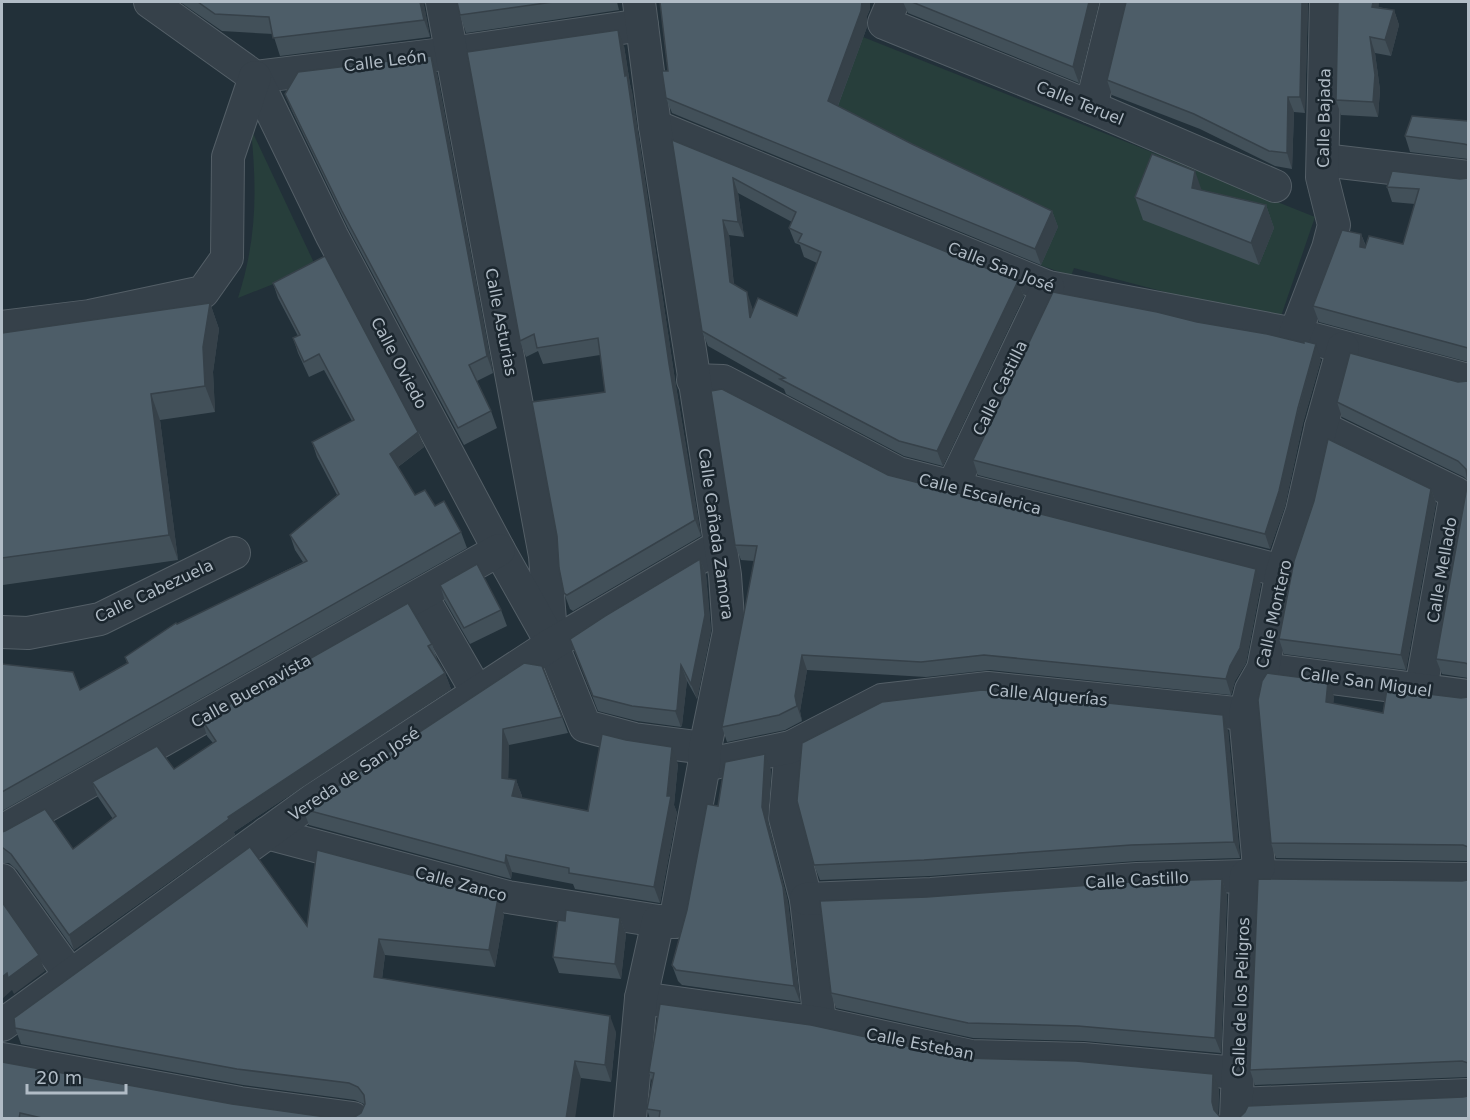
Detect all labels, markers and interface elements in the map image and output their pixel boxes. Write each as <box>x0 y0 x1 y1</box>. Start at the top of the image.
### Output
street label: Calle León <box>343 47 427 75</box>
street label: Calle Bajada <box>1314 68 1334 168</box>
street label: Calle Teruel <box>1033 77 1127 129</box>
street label: Calle San José <box>945 238 1057 296</box>
street label: Calle Asturias <box>481 266 521 378</box>
street label: Calle Oviedo <box>367 314 431 412</box>
street label: Calle Castilla <box>969 337 1031 439</box>
street label: Calle Cañada Zamora <box>695 447 737 621</box>
street label: Calle Escalerica <box>917 470 1043 518</box>
street label: Calle Mellado <box>1423 516 1461 624</box>
street label: Calle Cabezuela <box>92 555 216 627</box>
street label: Calle Montero <box>1252 558 1296 670</box>
street label: Calle Buenavista <box>188 650 314 732</box>
street label: Calle San Miguel <box>1299 663 1433 701</box>
street label: Calle Alquerías <box>988 680 1108 710</box>
street label: Vereda de San José <box>285 723 423 825</box>
street label: Calle Zanco <box>413 863 509 905</box>
street label: Calle Castillo <box>1085 868 1189 892</box>
street label: Calle de los Peligros <box>1229 917 1253 1077</box>
street label: Calle Esteban <box>864 1024 976 1064</box>
scale bar <box>27 1057 126 1095</box>
text: 20 m <box>36 1067 82 1088</box>

